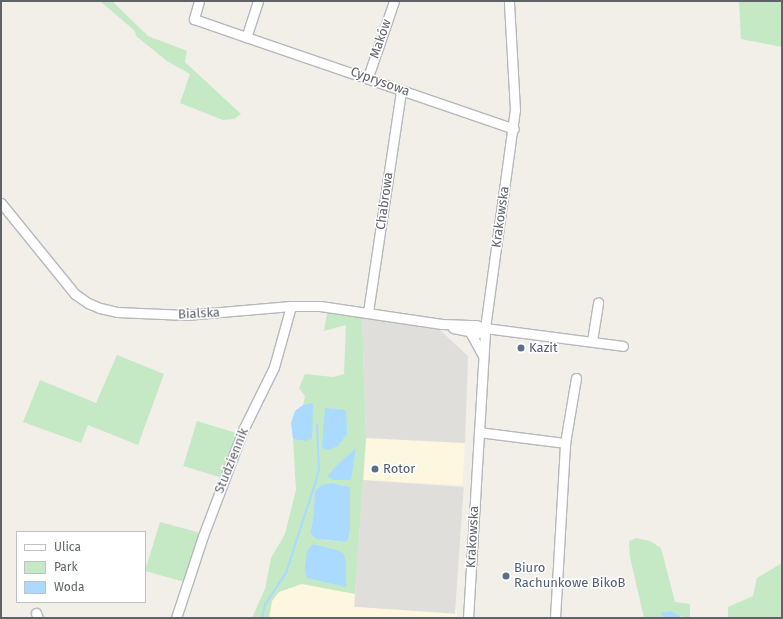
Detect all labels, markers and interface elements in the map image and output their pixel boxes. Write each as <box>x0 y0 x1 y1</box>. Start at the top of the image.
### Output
street label: Maków <box>367 17 395 61</box>
street label: Cyprysowa <box>348 64 412 100</box>
street label: Chabrowa <box>373 171 397 231</box>
street label: Krakowska <box>489 185 513 249</box>
street label: Bialska <box>178 305 220 323</box>
place label: Kazit <box>529 340 558 356</box>
marker: Kazit <box>516 343 526 353</box>
street label: Studziennik <box>212 426 252 496</box>
place label: Rotor <box>383 461 415 477</box>
marker: Rotor <box>370 464 380 474</box>
street label: Krakowska <box>464 505 482 569</box>
legend <box>16 531 146 603</box>
text: Ulica <box>54 540 81 554</box>
text: Park <box>54 560 78 574</box>
place label: Biuro Rachunkowe BikoB <box>514 561 625 592</box>
marker: Biuro Rachunkowe BikoB <box>501 571 511 581</box>
text: Woda <box>54 580 85 594</box>

